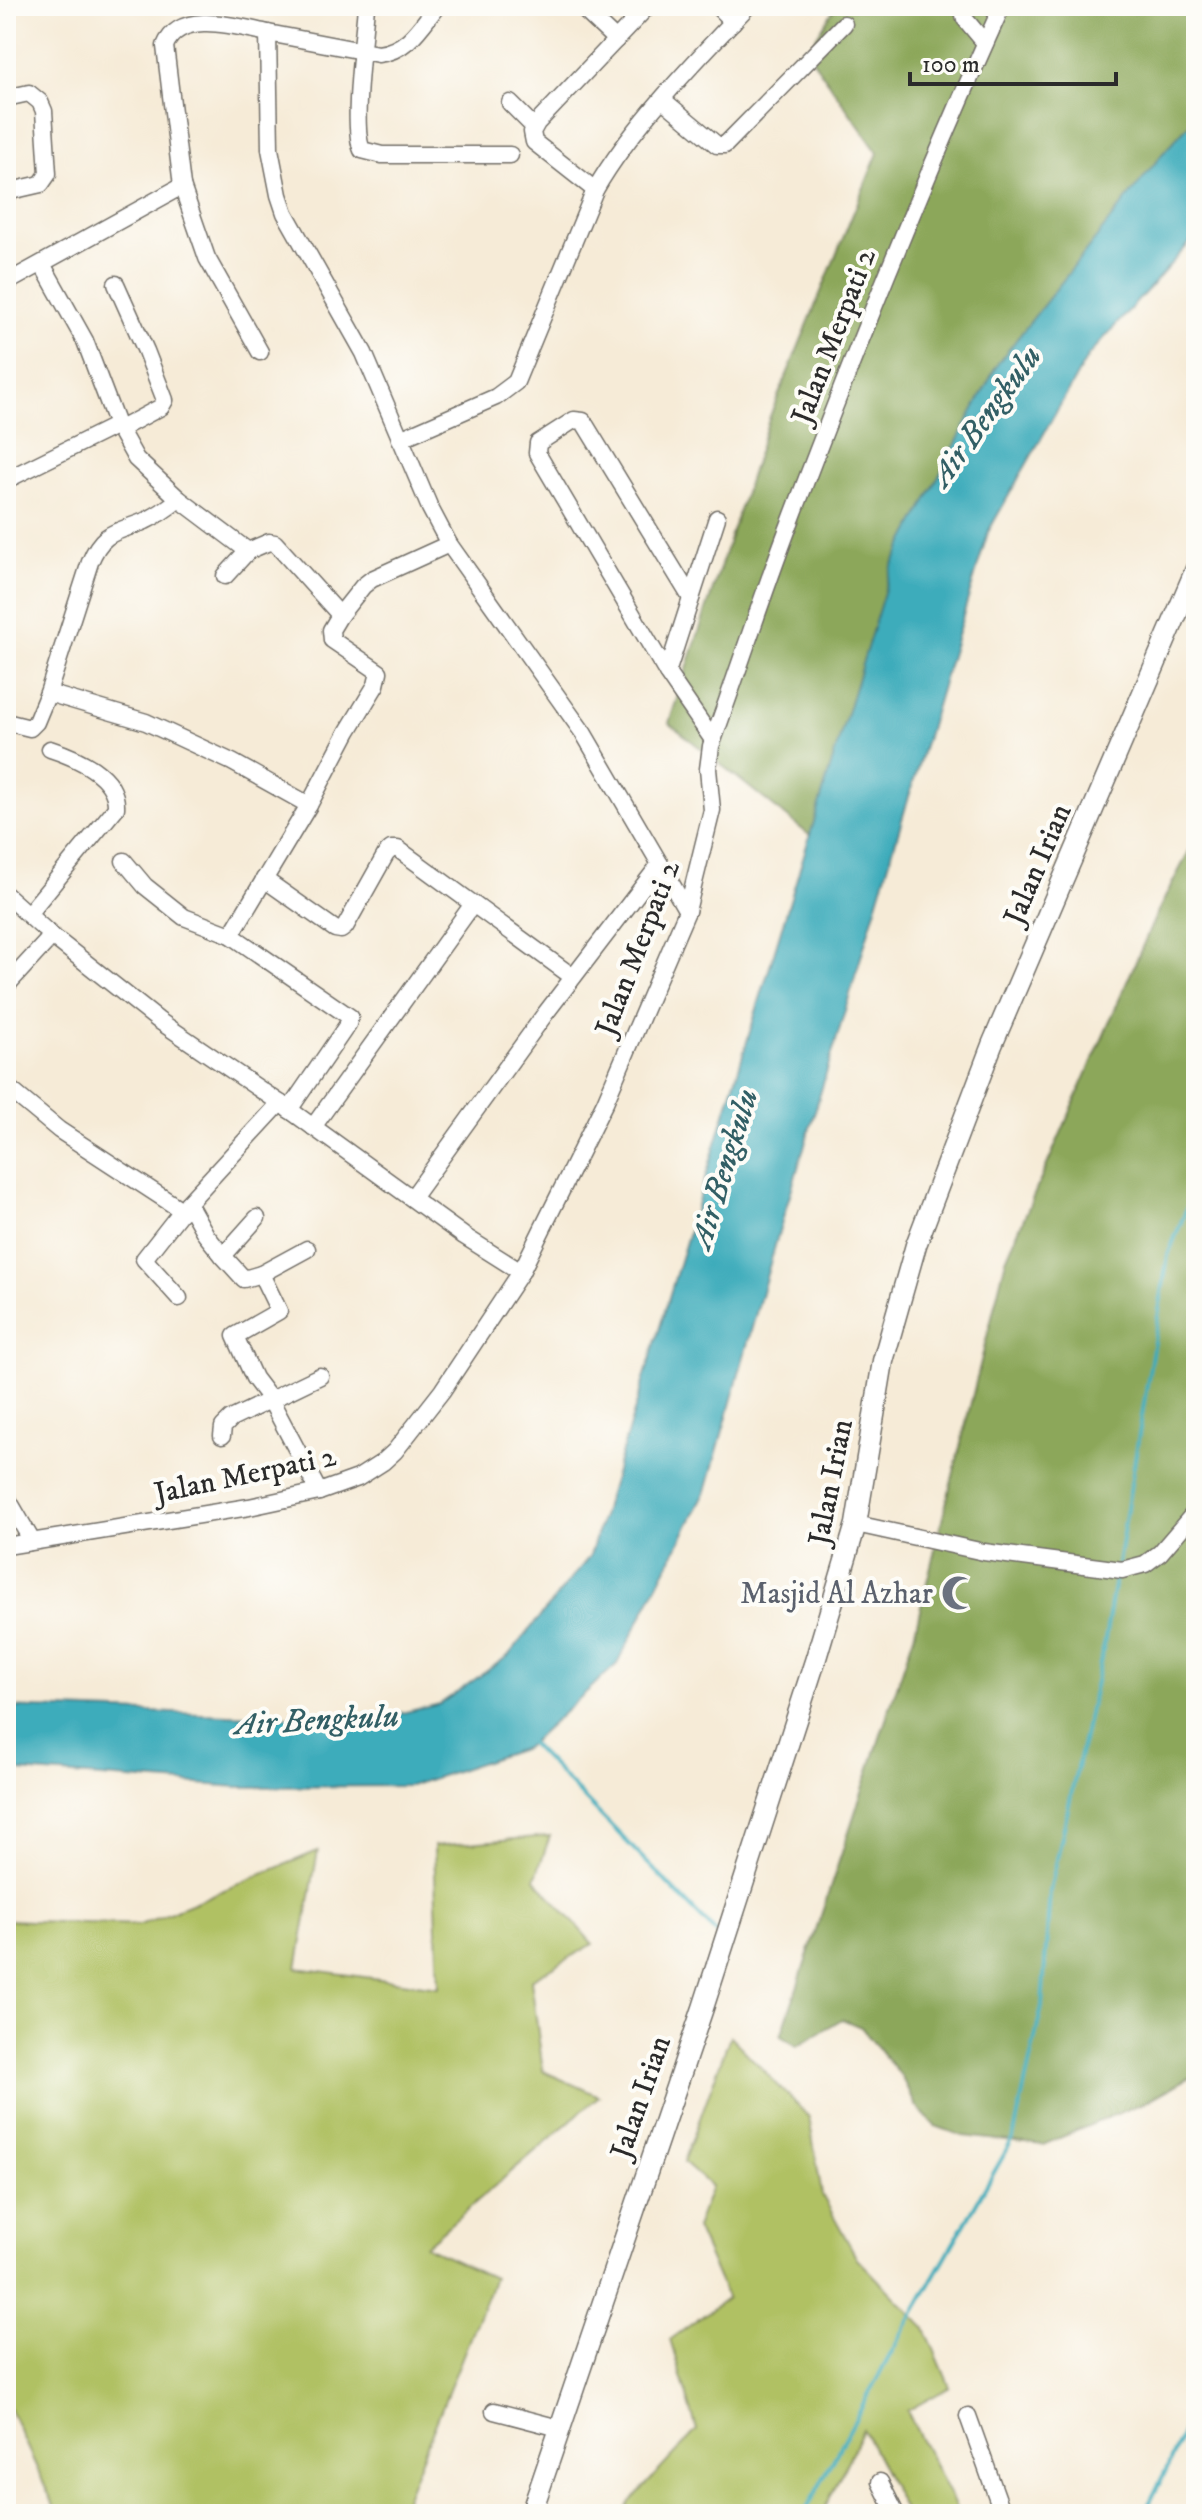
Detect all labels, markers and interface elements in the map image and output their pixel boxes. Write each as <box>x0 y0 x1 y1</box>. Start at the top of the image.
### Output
scale bar <box>910 36 1116 86</box>
text: 100 m <box>922 50 980 80</box>
street label: Jalan Merpati 2 <box>783 243 885 432</box>
water label: Air Bengkulu <box>920 338 1051 497</box>
street label: Jalan Irian <box>995 798 1080 933</box>
street label: Jalan Merpati 2 <box>587 855 689 1044</box>
water label: Air Bengkulu <box>681 1084 768 1256</box>
street label: Jalan Irian <box>801 1416 862 1551</box>
street label: Jalan Merpati 2 <box>148 1438 340 1513</box>
mosque icon: Masjid Al Azhar <box>940 1574 978 1612</box>
place label: Masjid Al Azhar <box>740 1576 933 1613</box>
water label: Air Bengkulu <box>231 1697 400 1745</box>
street label: Jalan Irian <box>602 2031 680 2167</box>

